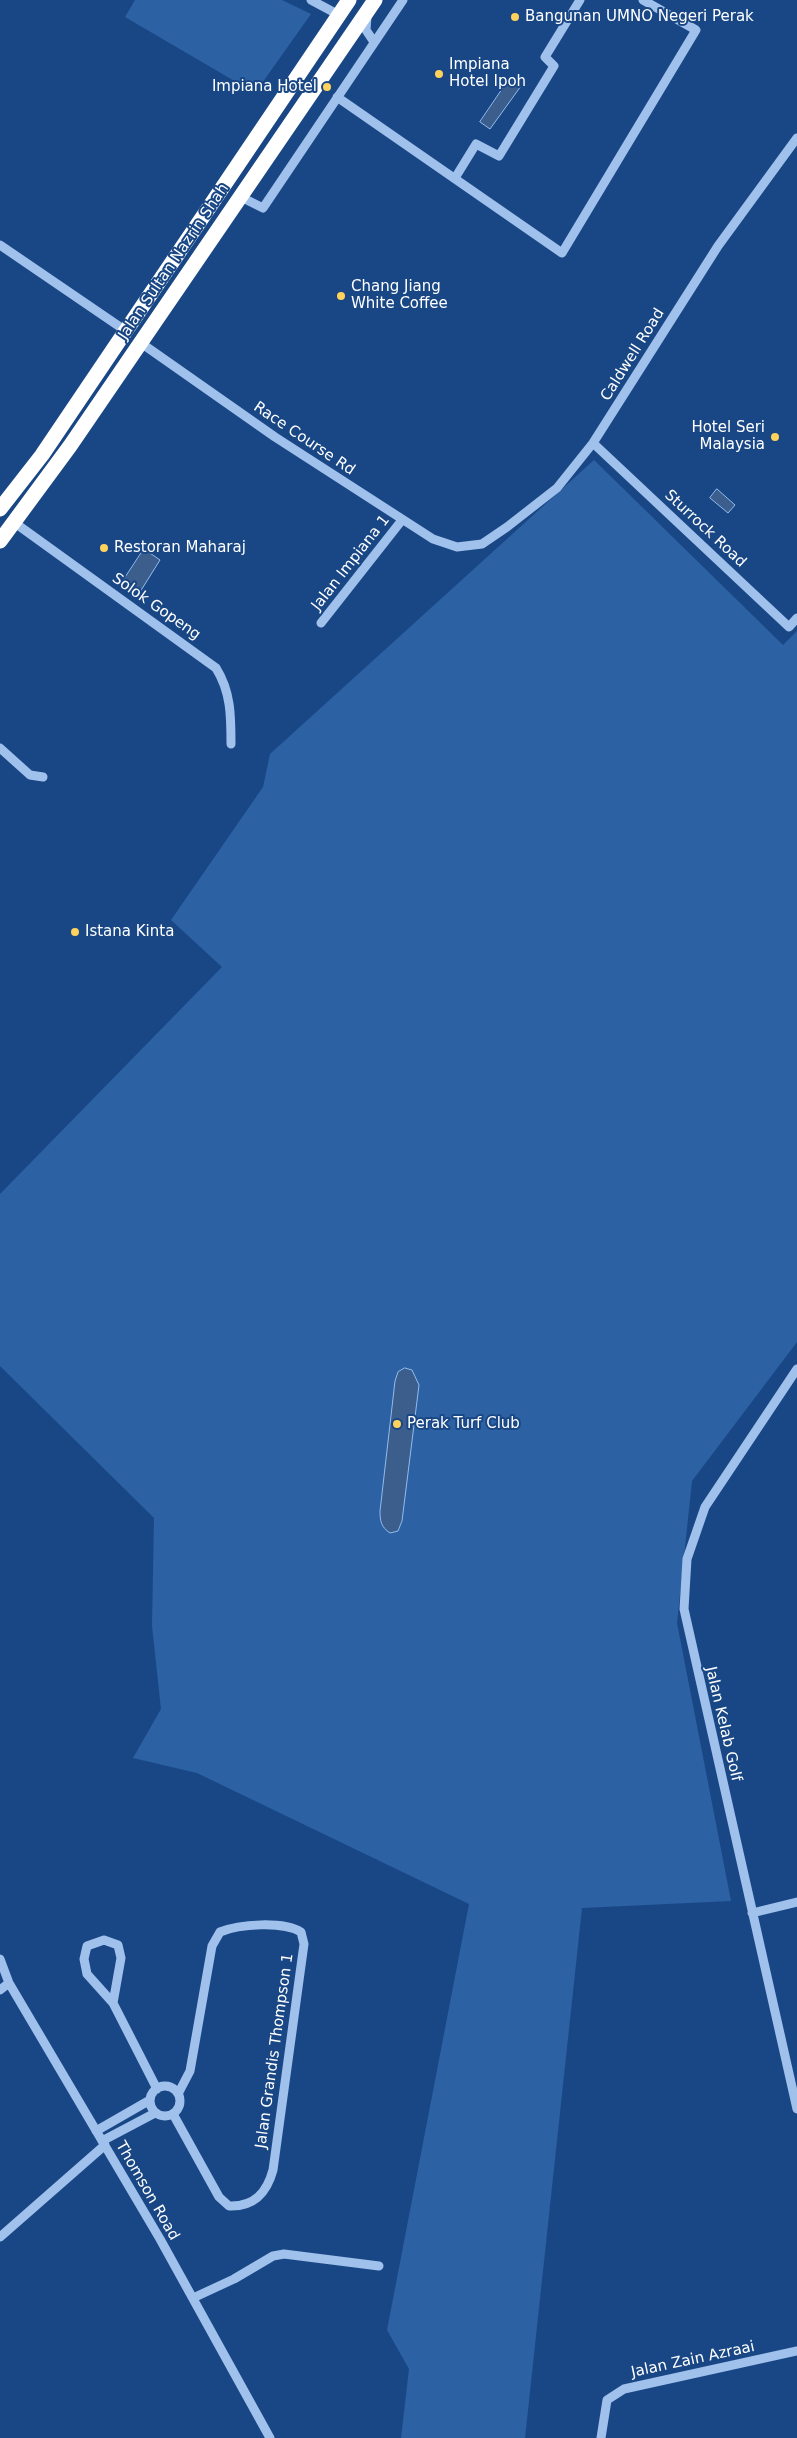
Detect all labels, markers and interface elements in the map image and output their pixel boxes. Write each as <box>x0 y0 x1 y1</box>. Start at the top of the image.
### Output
place label: Bangunan UMNO Negeri Perak <box>525 8 754 26</box>
marker: Bangunan UMNO Negeri Perak <box>509 11 521 23</box>
place label: Impiana Hotel Ipoh <box>449 56 526 91</box>
marker: Impiana Hotel Ipoh <box>433 68 445 80</box>
place label: Impiana Hotel <box>212 78 317 96</box>
marker: Impiana Hotel <box>321 81 333 93</box>
street label: Jalan Sultan Nazrin Shah <box>115 181 233 343</box>
place label: Chang Jiang White Coffee <box>351 278 448 313</box>
marker: Chang Jiang White Coffee <box>335 290 347 302</box>
street label: Caldwell Road <box>597 305 669 405</box>
street label: Race Course Rd <box>250 398 358 480</box>
place label: Hotel Seri Malaysia <box>691 419 765 454</box>
marker: Hotel Seri Malaysia <box>769 431 781 443</box>
street label: Sturrock Road <box>660 487 750 571</box>
street label: Jalan Impiana 1 <box>308 512 394 614</box>
place label: Restoran Maharaj <box>114 539 246 557</box>
marker: Restoran Maharaj <box>98 542 110 554</box>
street label: Solok Gopeng <box>108 570 204 644</box>
place label: Istana Kinta <box>85 923 174 941</box>
marker: Istana Kinta <box>69 926 81 938</box>
place label: Perak Turf Club <box>407 1415 520 1433</box>
marker: Perak Turf Club <box>391 1418 403 1430</box>
street label: Jalan Kelab Golf <box>701 1665 745 1783</box>
street label: Jalan Grandis Thompson 1 <box>252 1952 298 2150</box>
street label: Thomson Road <box>111 2138 183 2244</box>
street label: Jalan Zain Azraai <box>629 2338 757 2382</box>

